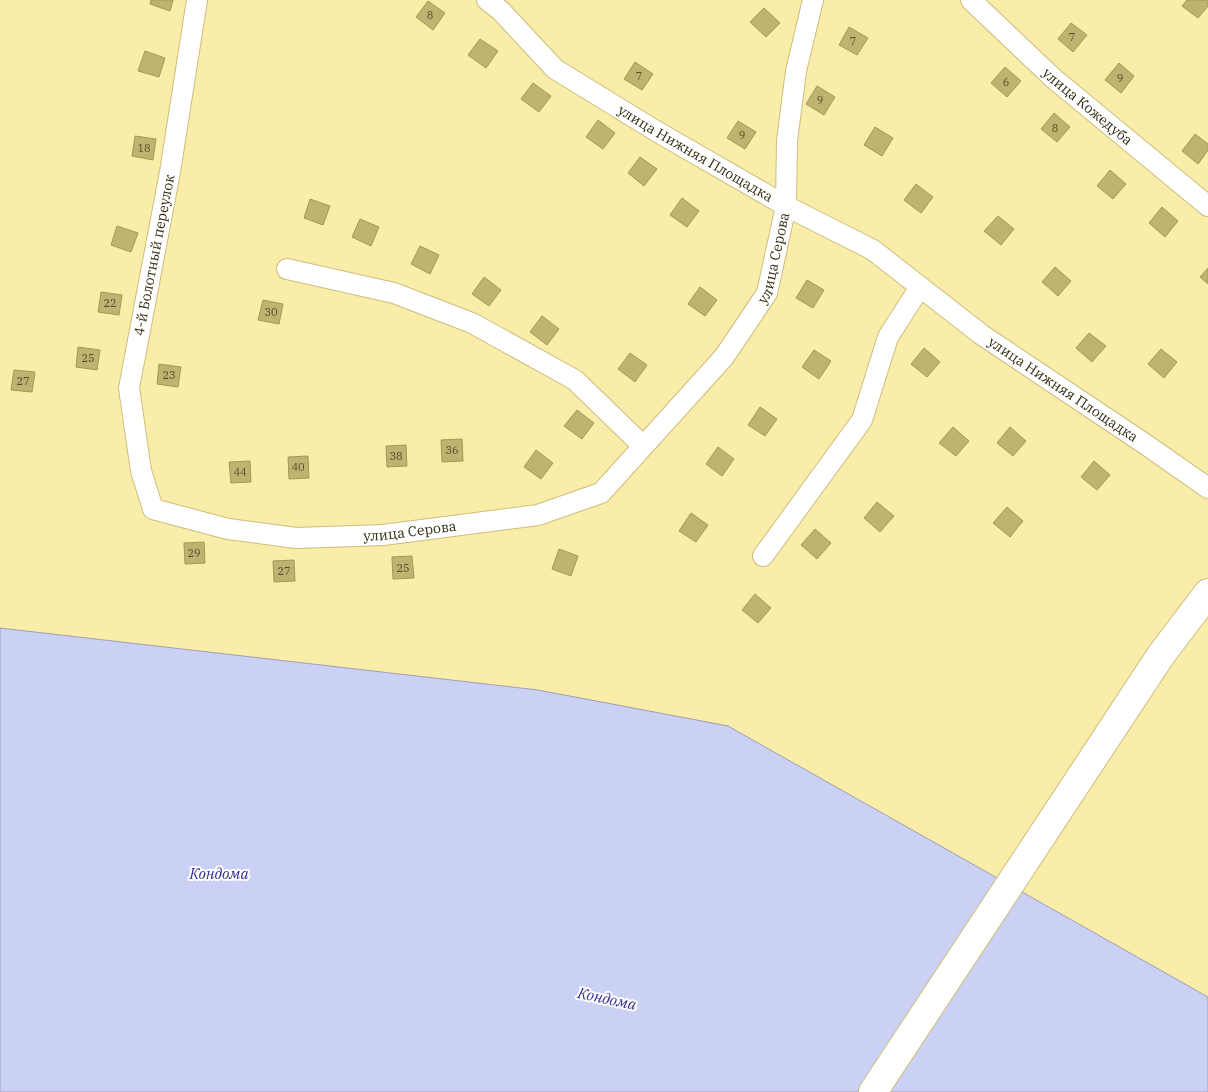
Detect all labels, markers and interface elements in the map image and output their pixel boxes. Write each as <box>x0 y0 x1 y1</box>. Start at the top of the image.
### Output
house number: 8 <box>427 8 433 22</box>
house number: 7 <box>1069 30 1075 44</box>
house number: 7 <box>850 34 856 48</box>
street label: улица Кожедуба <box>1039 64 1137 149</box>
house number: 7 <box>636 69 642 83</box>
house number: 9 <box>1117 71 1123 85</box>
house number: 6 <box>1003 75 1009 89</box>
house number: 9 <box>817 93 823 107</box>
street label: улица Нижняя Площадка <box>615 101 777 206</box>
house number: 8 <box>1052 121 1058 135</box>
house number: 9 <box>739 128 745 142</box>
house number: 18 <box>137 141 151 155</box>
street label: 4-й Болотный переулок <box>130 173 178 337</box>
street label: улица Серова <box>753 210 793 307</box>
house number: 22 <box>103 296 117 310</box>
house number: 30 <box>264 305 278 319</box>
street label: улица Нижняя Площадка <box>985 333 1142 446</box>
house number: 25 <box>81 351 95 365</box>
house number: 23 <box>162 368 176 382</box>
house number: 27 <box>16 374 30 388</box>
house number: 36 <box>445 443 459 457</box>
house number: 38 <box>389 449 403 463</box>
house number: 40 <box>291 460 305 474</box>
house number: 44 <box>233 465 247 479</box>
street label: улица Серова <box>363 517 458 545</box>
house number: 29 <box>187 546 201 560</box>
house number: 25 <box>396 561 410 575</box>
house number: 27 <box>277 564 291 578</box>
water label: Кондома <box>188 864 249 883</box>
water label: Кондома <box>575 983 639 1014</box>

